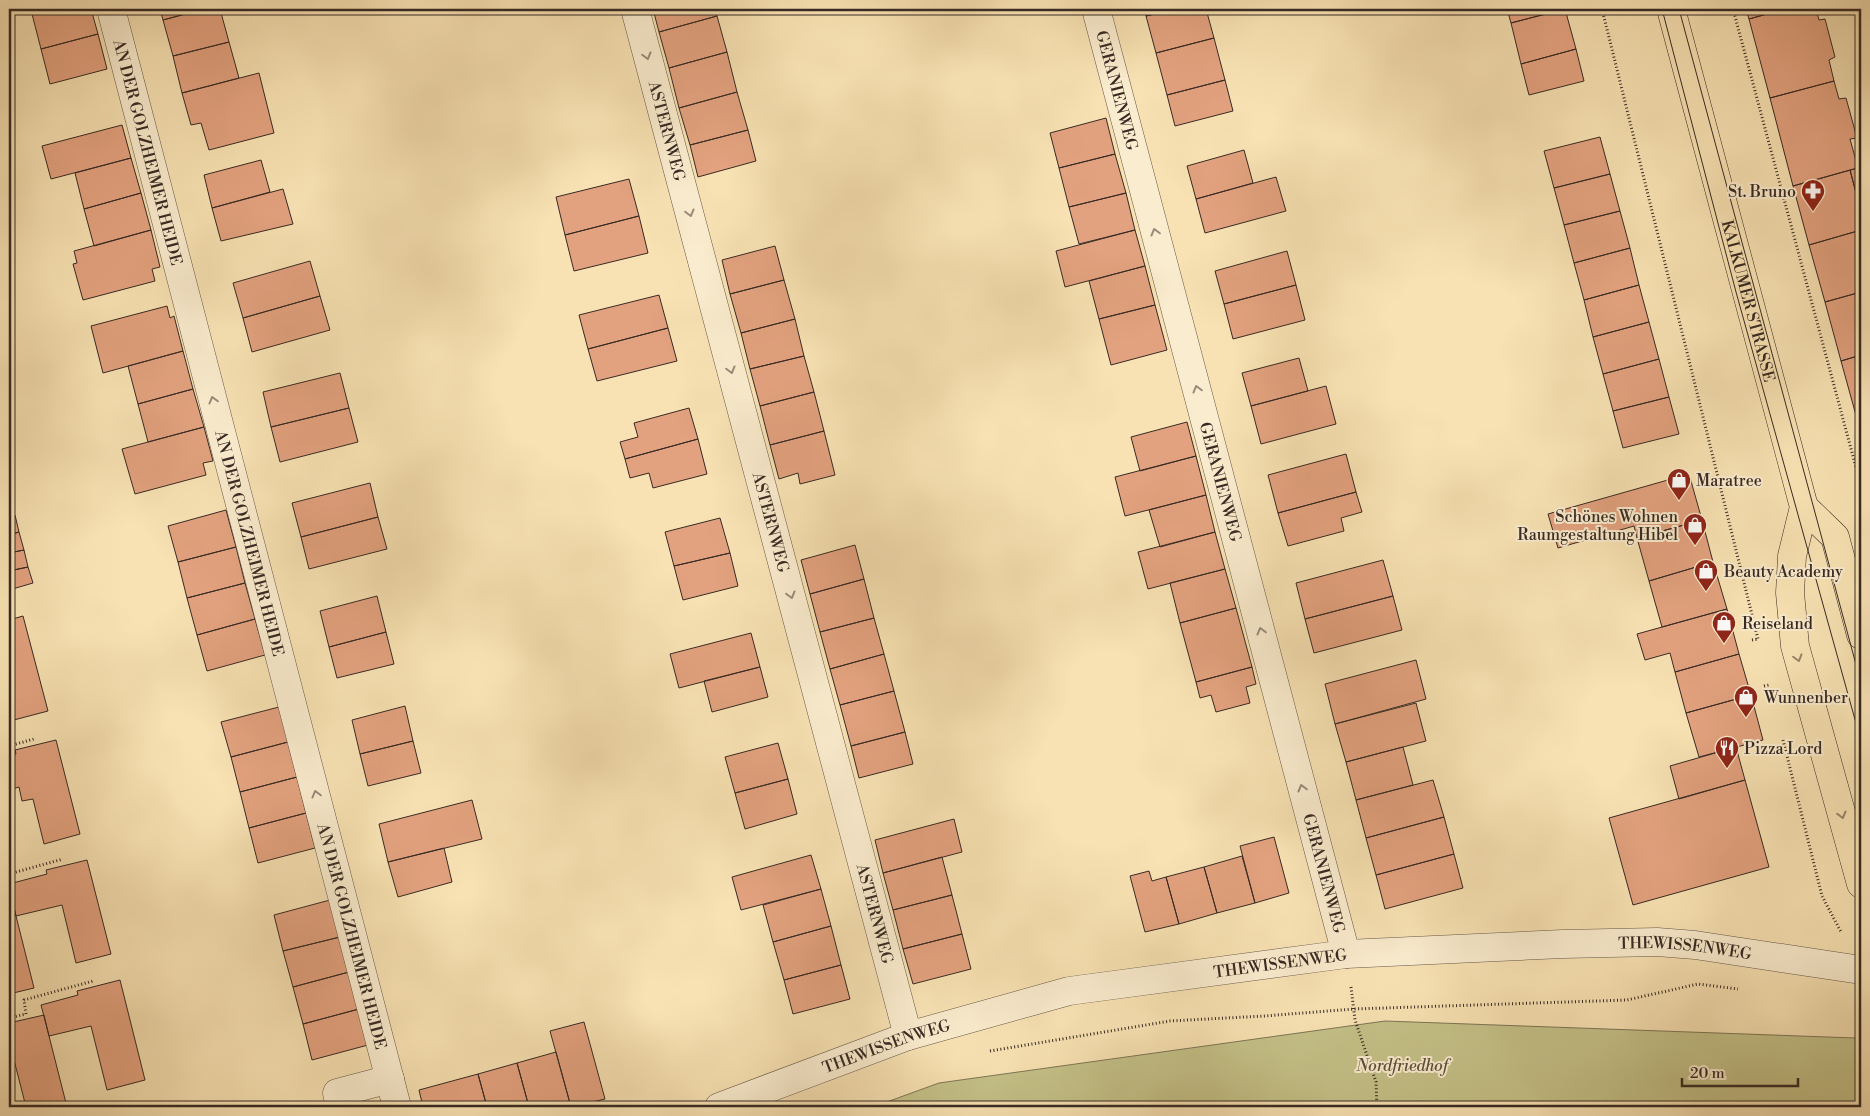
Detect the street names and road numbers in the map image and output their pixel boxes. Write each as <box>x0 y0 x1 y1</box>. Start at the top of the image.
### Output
street label: GERANIENWEG <box>1091 28 1142 153</box>
street label: AN DER GOLZHEIMER HEIDE <box>108 36 186 268</box>
street label: ASTERNWEG <box>643 78 689 183</box>
street label: KALKUMER STRASSE <box>1717 218 1779 384</box>
street label: GERANIENWEG <box>1195 420 1246 544</box>
street label: AN DER GOLZHEIMER HEIDE <box>210 427 288 659</box>
street label: ASTERNWEG <box>747 469 793 575</box>
street label: GERANIENWEG <box>1298 812 1349 936</box>
street label: AN DER GOLZHEIMER HEIDE <box>312 820 391 1051</box>
street label: ASTERNWEG <box>851 861 897 966</box>
street label: THEWISSENWEG <box>1618 933 1753 964</box>
street label: THEWISSENWEG <box>1212 945 1348 983</box>
street label: THEWISSENWEG <box>820 1016 953 1078</box>

